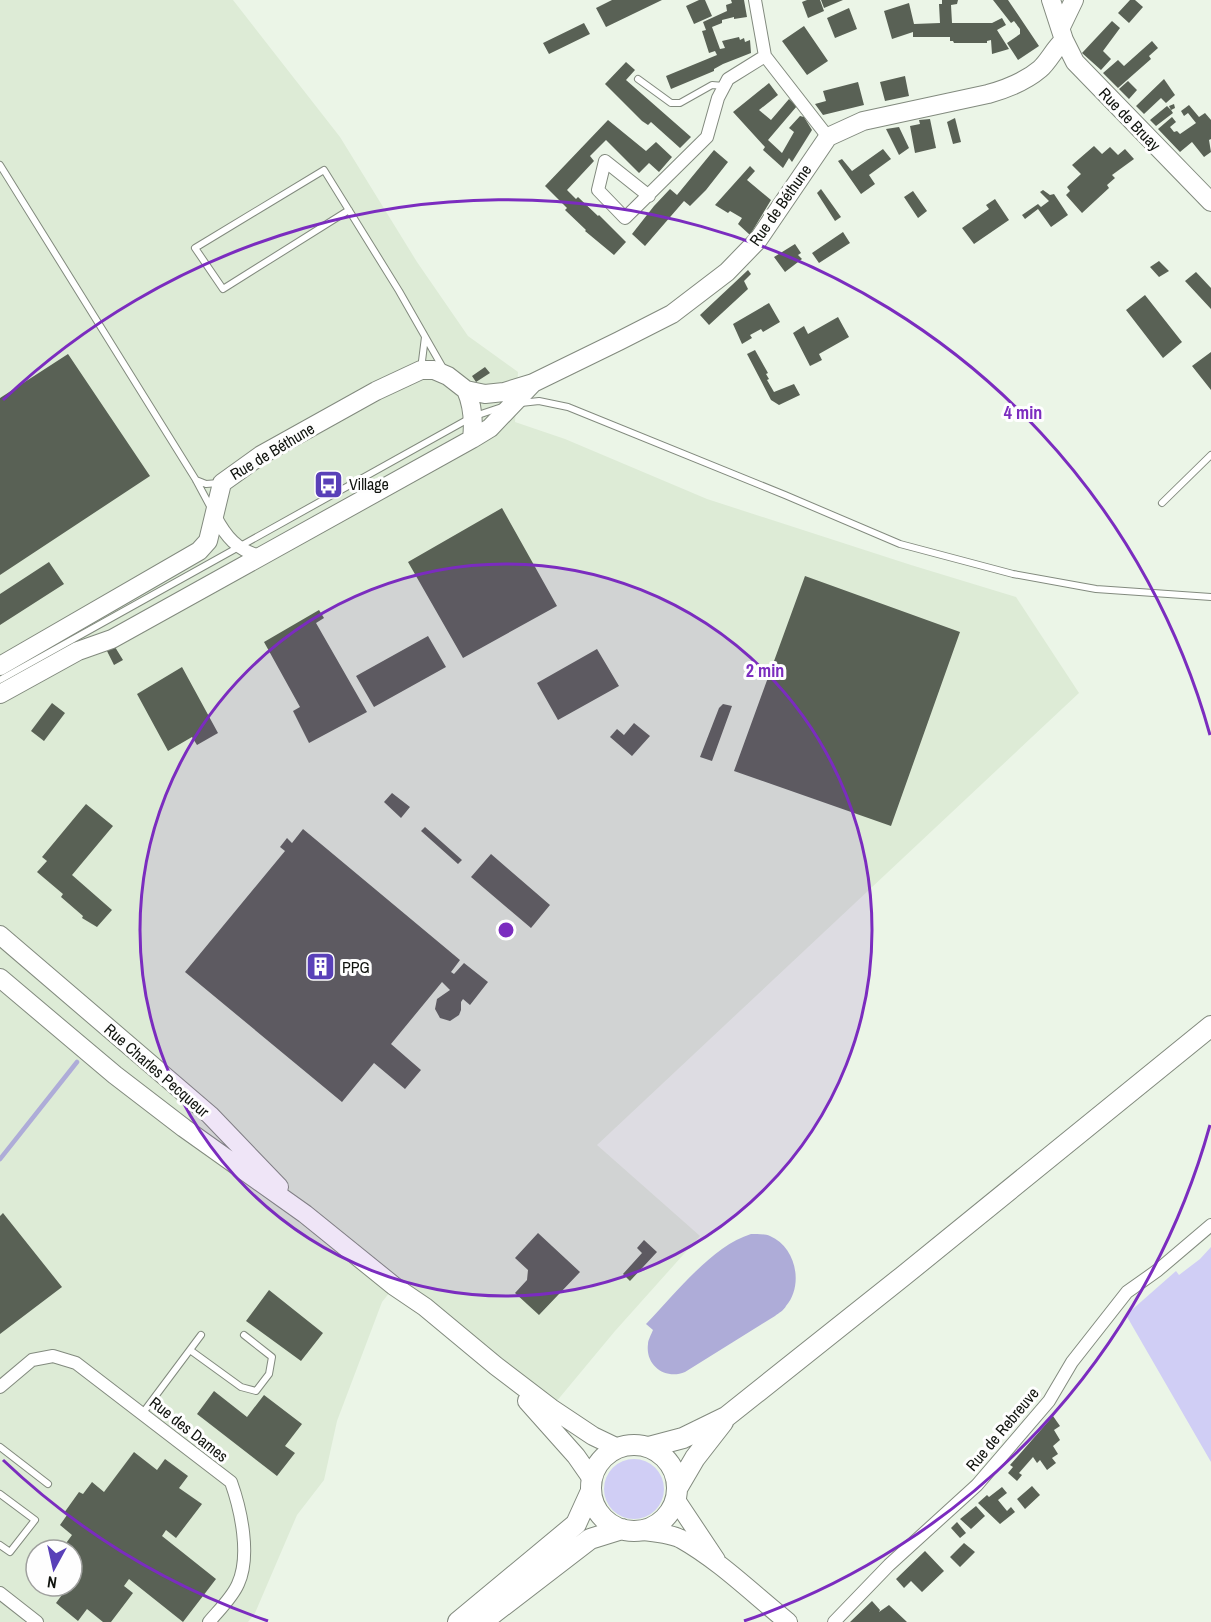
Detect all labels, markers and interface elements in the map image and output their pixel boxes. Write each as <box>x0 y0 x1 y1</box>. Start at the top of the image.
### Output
street label: Rue de Bruay <box>1094 83 1166 156</box>
street label: Rue de Béthune <box>744 160 816 250</box>
text: 4 min <box>1004 400 1042 425</box>
street label: Rue de Béthune <box>226 417 318 485</box>
bus stop icon: Village <box>312 468 344 500</box>
place label: Village <box>349 473 389 495</box>
text: 2 min <box>746 658 784 683</box>
centre of rings <box>496 920 516 940</box>
building icon: PPG <box>305 951 337 983</box>
place label: PPG <box>342 956 370 978</box>
street label: Rue Charles Pecqueur <box>100 1018 215 1122</box>
street label: Rue de Rebreuve <box>961 1383 1043 1475</box>
street label: Rue des Dames <box>145 1391 233 1467</box>
north arrow <box>24 1538 84 1598</box>
text: N <box>46 1571 58 1594</box>

